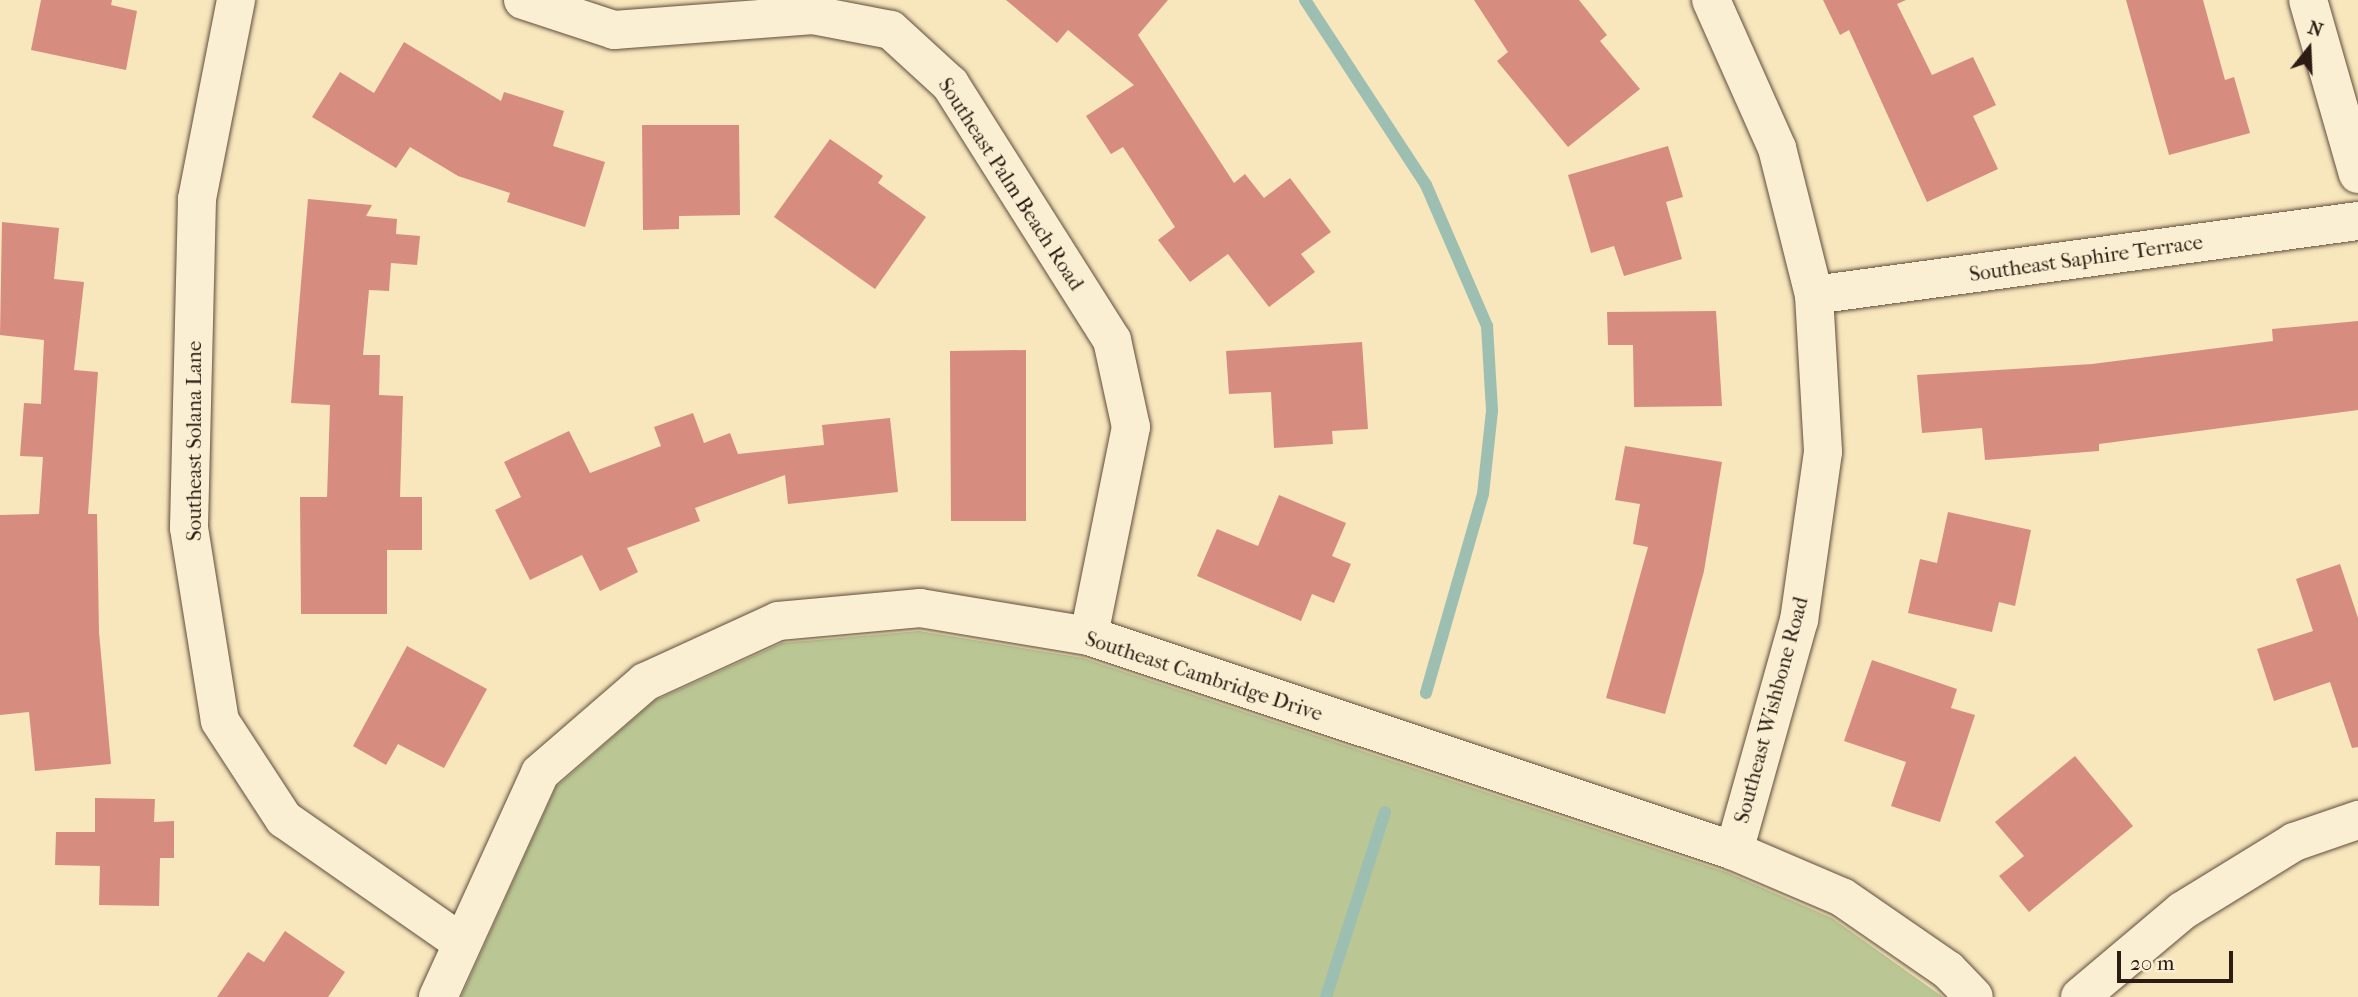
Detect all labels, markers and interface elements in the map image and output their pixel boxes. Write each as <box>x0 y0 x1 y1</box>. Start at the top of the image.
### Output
north arrow <box>2274 14 2344 84</box>
text: N <box>2305 16 2326 42</box>
street label: Southeast Palm Beach Road <box>933 73 1089 295</box>
street label: Southeast Saphire Terrace <box>1968 229 2204 287</box>
street label: Southeast Solana Lane <box>181 341 207 541</box>
street label: Southeast Wishbone Road <box>1729 594 1813 826</box>
street label: Southeast Cambridge Drive <box>1082 626 1326 726</box>
scale bar <box>2120 937 2236 981</box>
text: 20 m <box>2130 951 2174 975</box>

